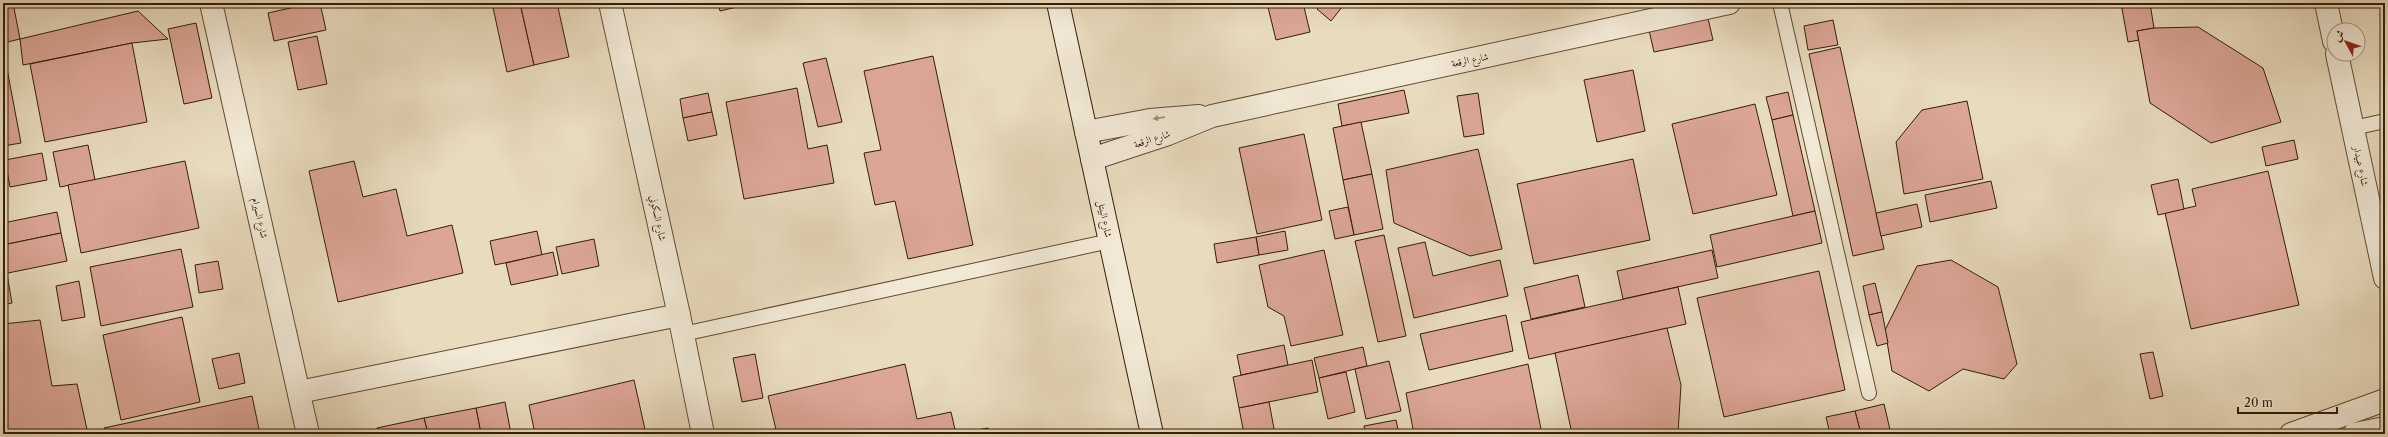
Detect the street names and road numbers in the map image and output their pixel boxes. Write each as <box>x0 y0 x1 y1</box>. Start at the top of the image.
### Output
street label: شارع الرقعة <box>1450 50 1491 73</box>
street label: شارع الرقعة <box>1132 127 1173 154</box>
street label: شارع عبيدار <box>2347 144 2372 188</box>
street label: شارع السكوني <box>644 194 669 243</box>
street label: شارع السيرام <box>246 196 271 241</box>
street label: شارع البيتل <box>1092 199 1115 240</box>

